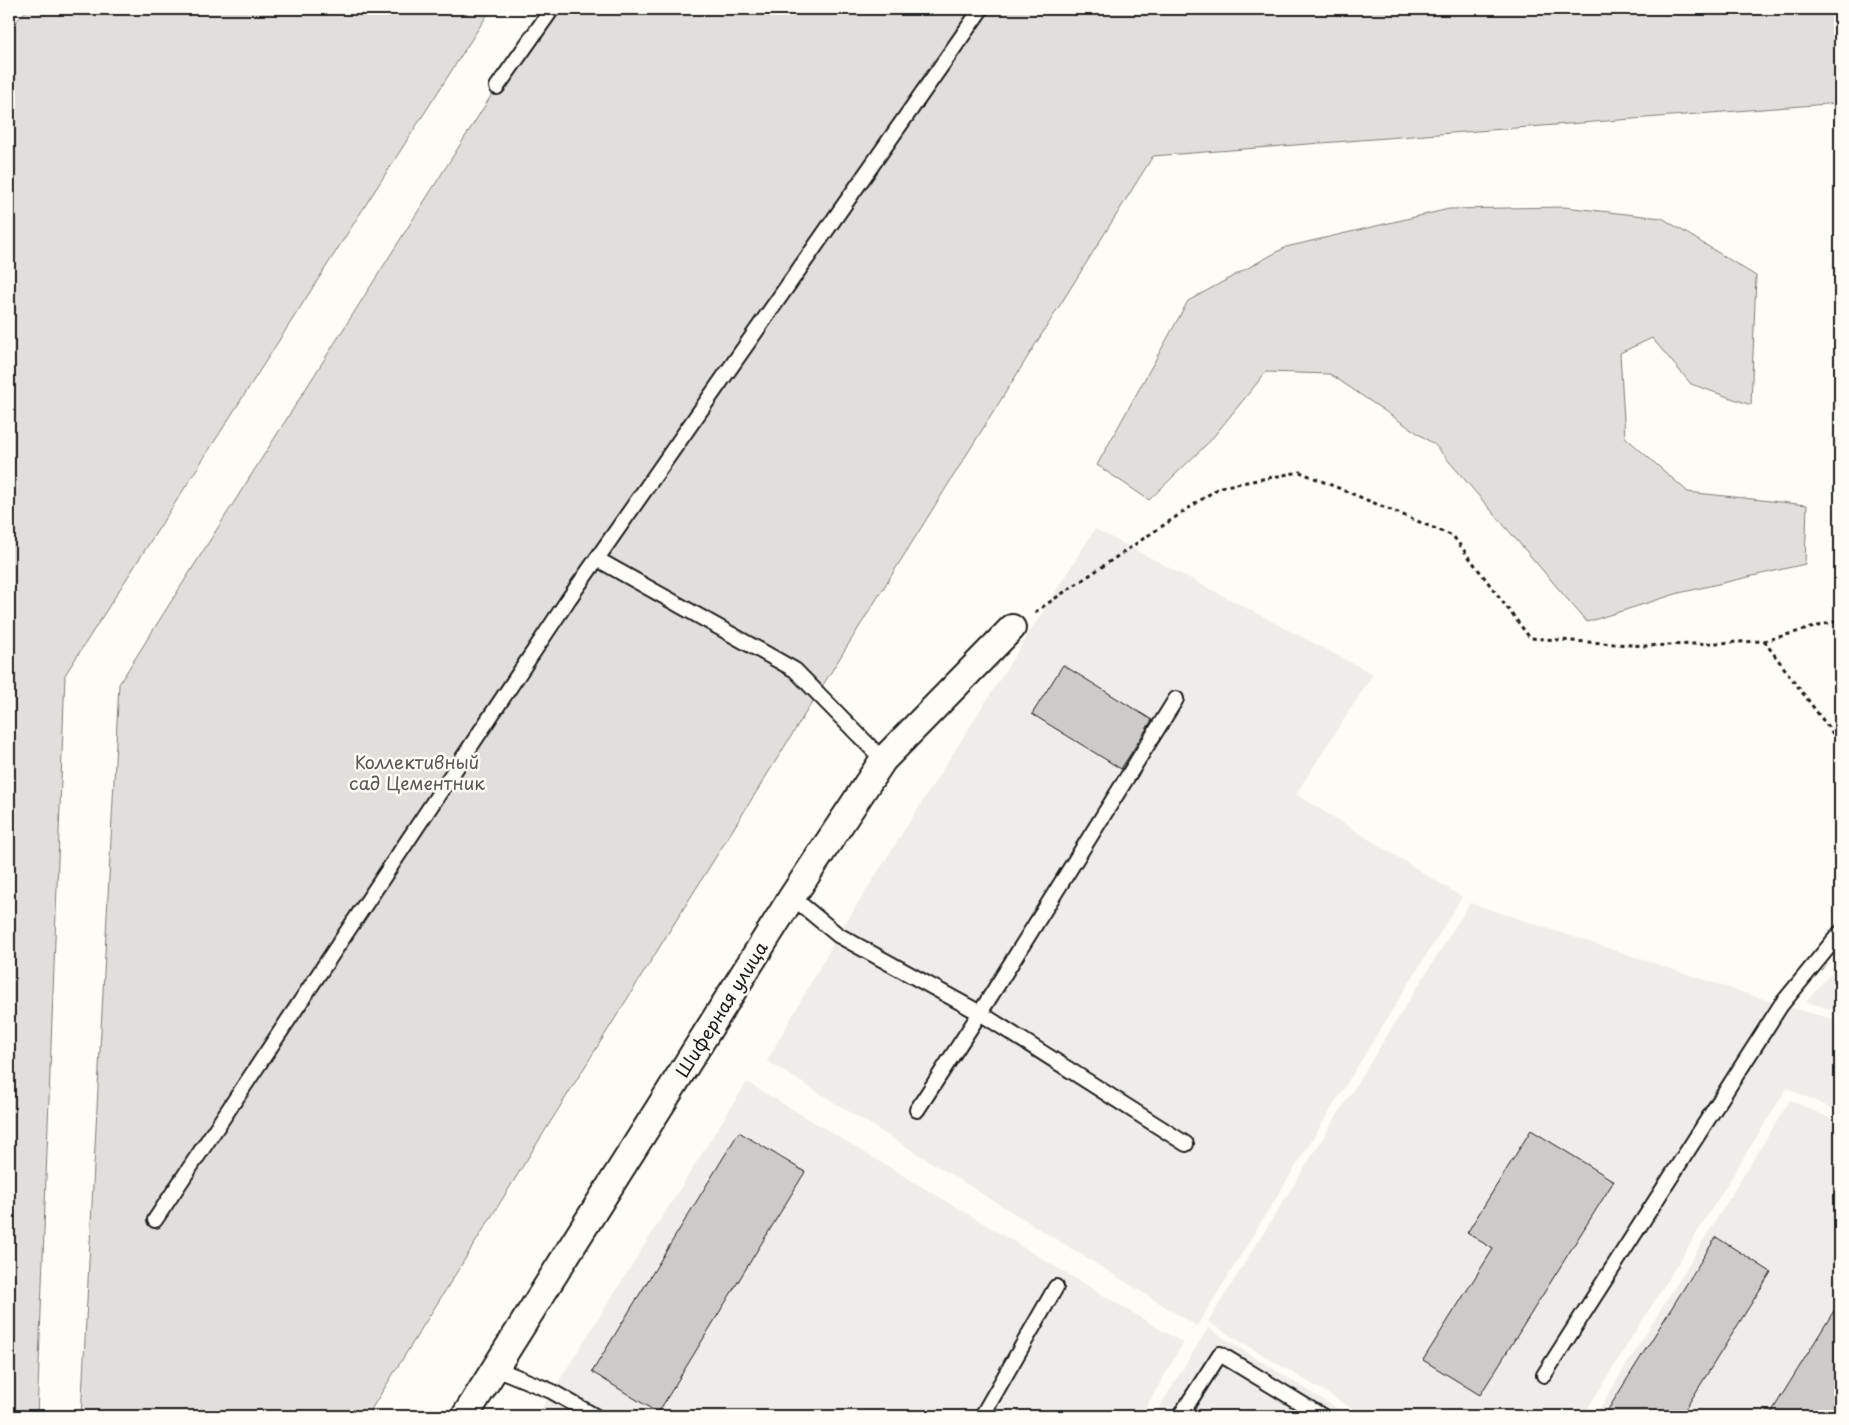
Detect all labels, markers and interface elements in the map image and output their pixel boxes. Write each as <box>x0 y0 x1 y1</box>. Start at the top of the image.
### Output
park label: Коллективный сад Цементник <box>349 748 485 796</box>
street label: Шиферная улица <box>668 935 774 1082</box>

